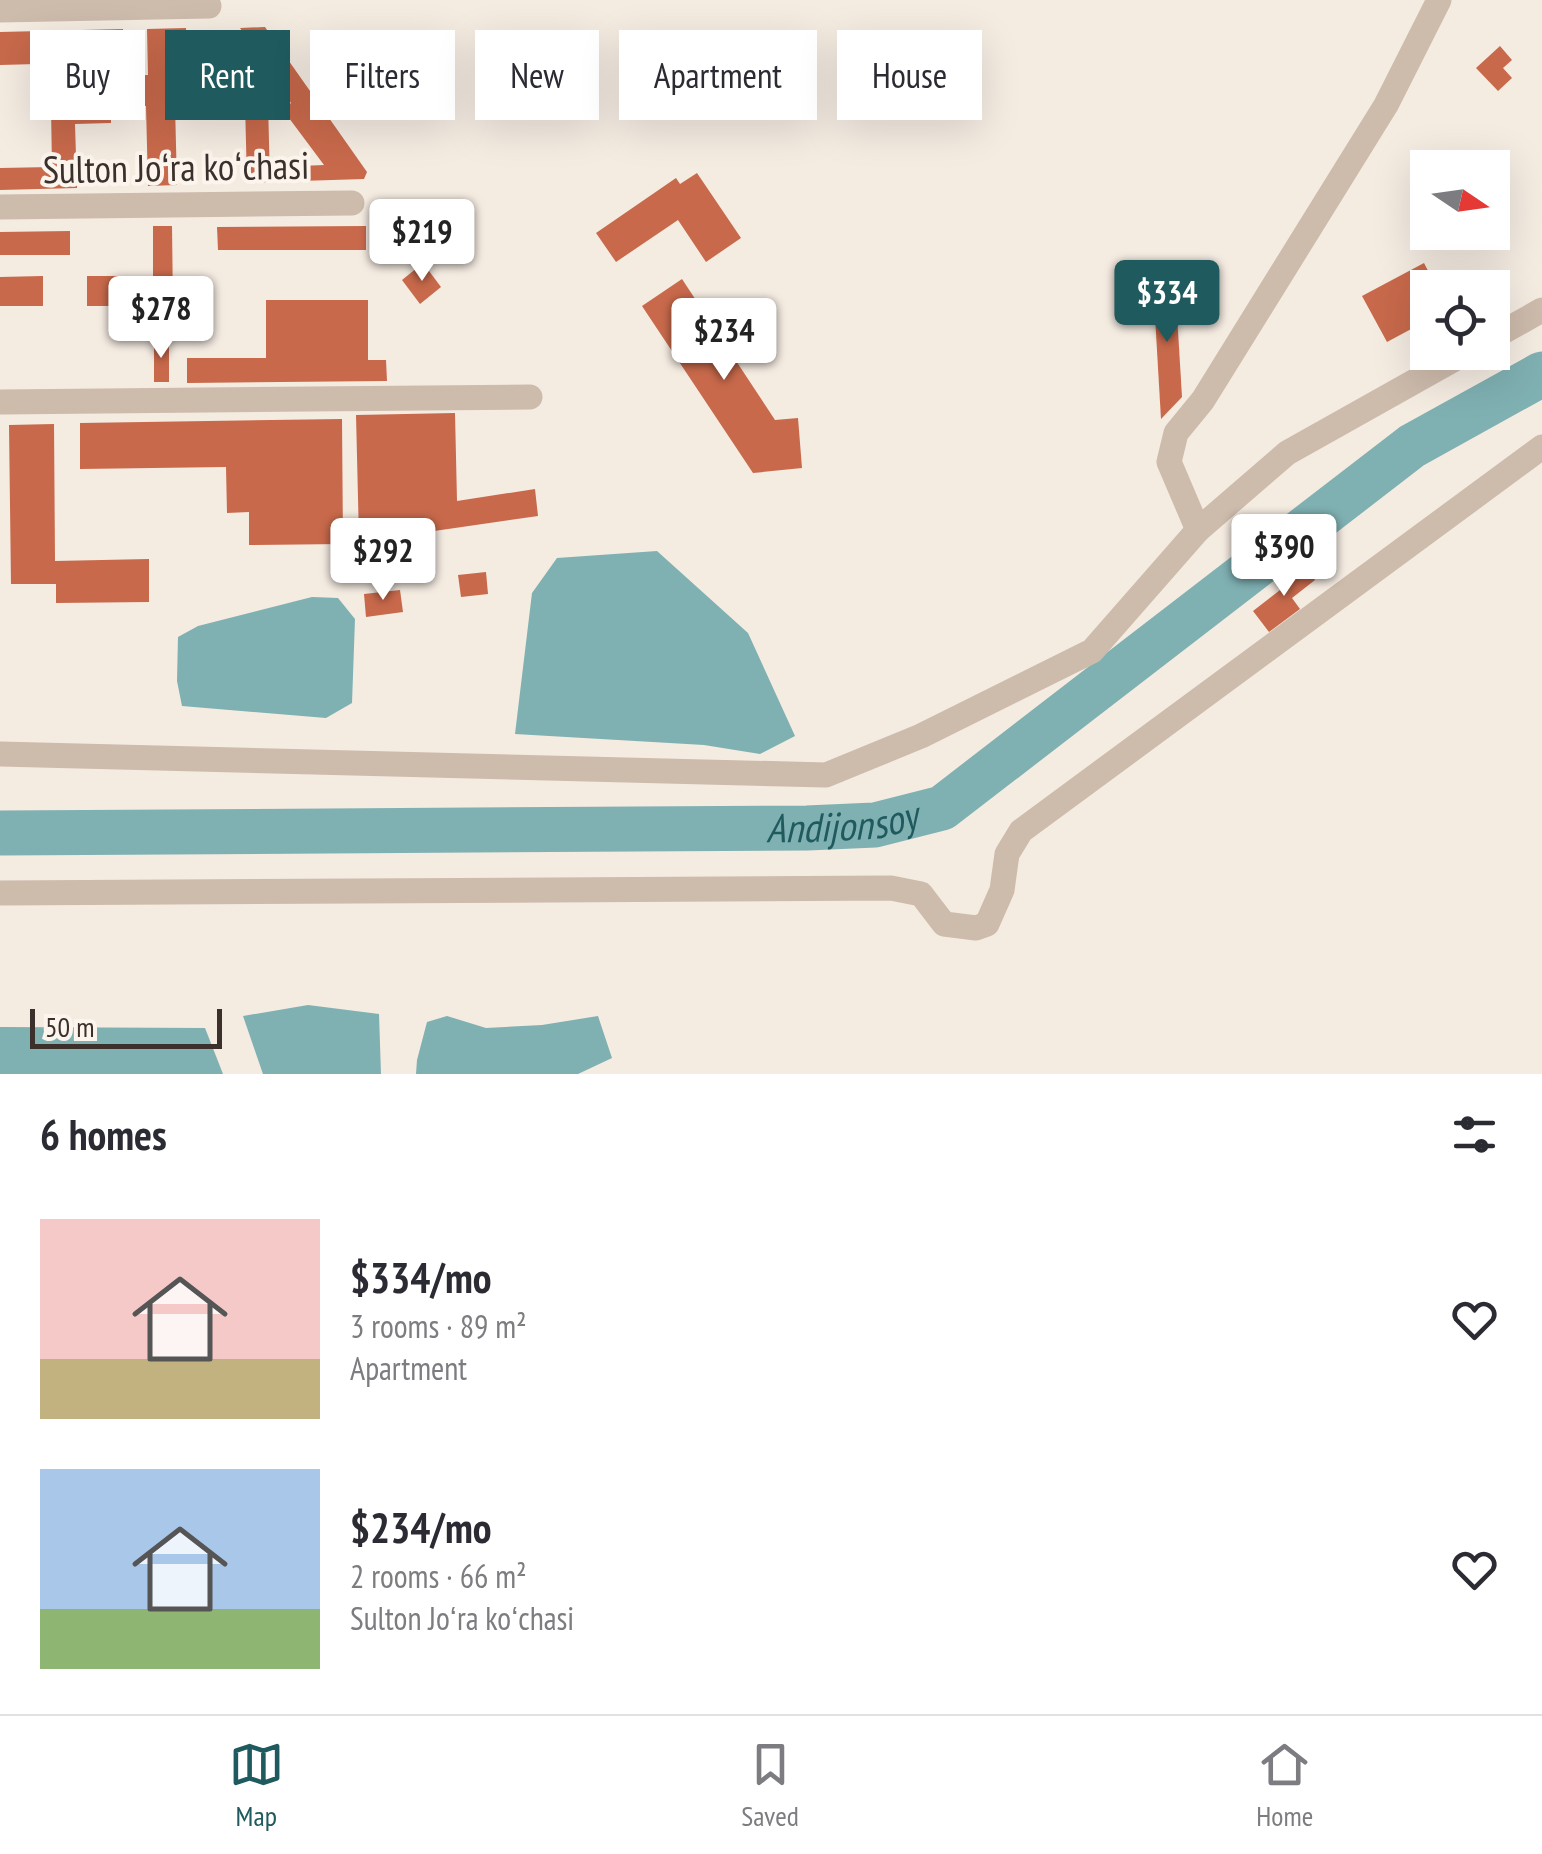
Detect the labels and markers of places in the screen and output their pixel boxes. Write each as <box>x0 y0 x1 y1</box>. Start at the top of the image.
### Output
pin: $219 <box>363 199 481 284</box>
pin: $334 <box>1108 260 1226 345</box>
pin: $278 <box>102 276 220 361</box>
pin: $234 <box>665 298 783 383</box>
pin: $390 <box>1225 514 1343 599</box>
pin: $292 <box>324 518 442 603</box>

